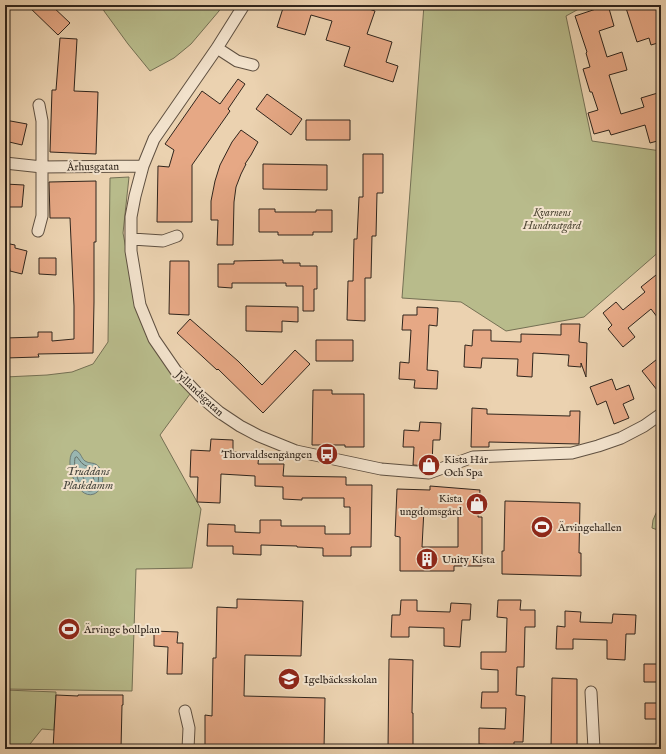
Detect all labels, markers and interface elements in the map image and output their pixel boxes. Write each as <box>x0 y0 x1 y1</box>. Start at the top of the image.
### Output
street label: Århusgatan <box>66 160 119 174</box>
park label: Kvarnens Hundrastgård <box>522 206 582 234</box>
street label: Jyllandsgatan <box>171 366 227 420</box>
bus stop icon: Thorvaldsengången <box>314 441 340 467</box>
place label: Thorvaldsengången <box>222 448 312 462</box>
shop icon: Kista Hår Och Spa <box>416 452 442 478</box>
place label: Kista Hår Och Spa <box>444 453 488 480</box>
water label: Truddans Plaskdamm <box>63 464 113 493</box>
shop icon: Kista ungdomsgård <box>464 491 490 517</box>
place label: Kista ungdomsgård <box>400 492 462 519</box>
sports icon: Ärvingehallen <box>529 514 555 540</box>
place label: Ärvingehallen <box>557 521 622 535</box>
building icon: Unity Kista <box>414 546 440 572</box>
place label: Unity Kista <box>442 553 495 567</box>
sports icon: Ärvinge bollplan <box>56 616 82 642</box>
place label: Ärvinge bollplan <box>83 623 160 637</box>
school or university icon: Igelbäcksskolan <box>276 666 302 692</box>
place label: Igelbäcksskolan <box>304 673 377 687</box>

